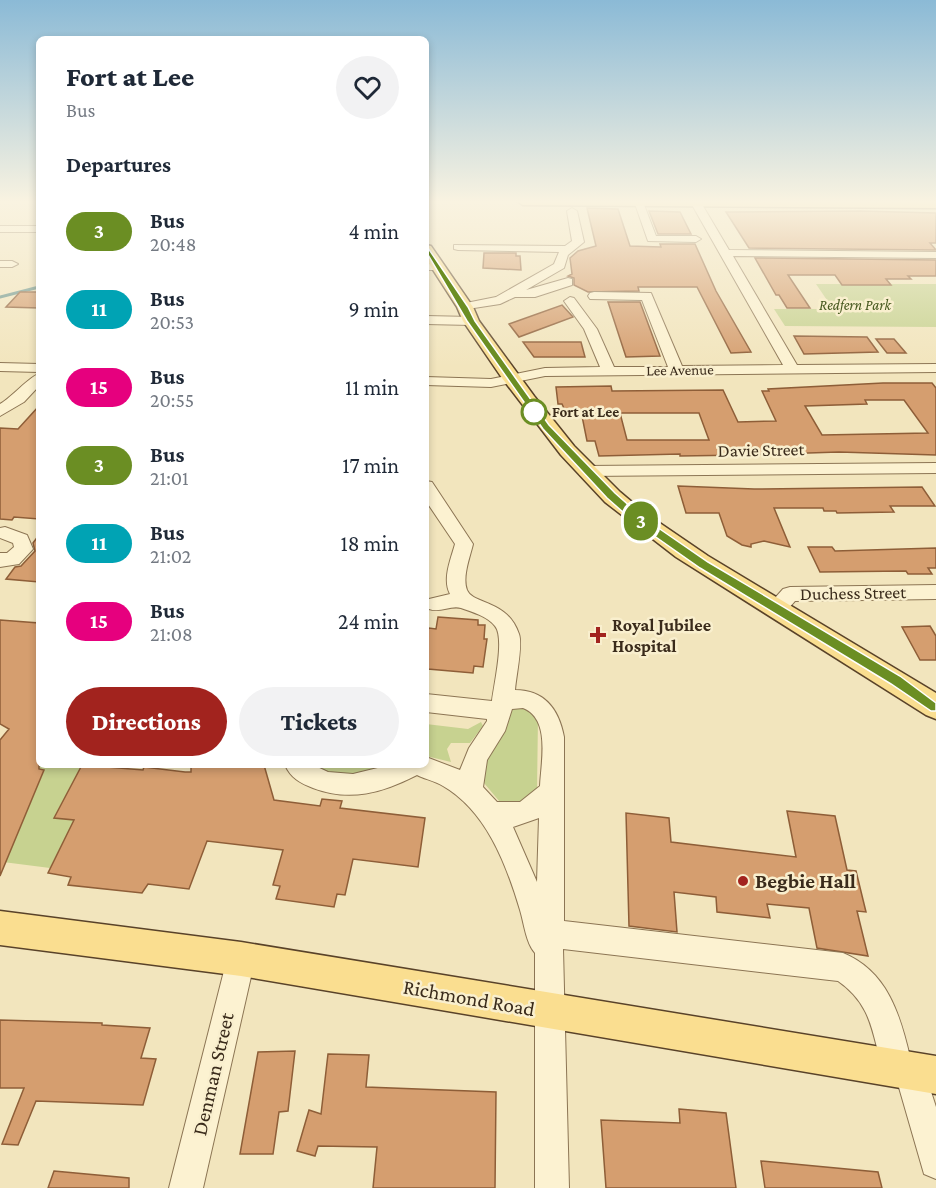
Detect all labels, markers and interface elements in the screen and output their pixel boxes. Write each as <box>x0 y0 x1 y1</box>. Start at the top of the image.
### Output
button: heart <box>336 56 399 119</box>
text: Fort at Lee <box>66 61 194 92</box>
text: Bus <box>66 99 95 121</box>
text: Departures <box>66 152 171 177</box>
text: Bus <box>150 208 184 233</box>
text: 3 <box>94 219 104 243</box>
text: 4 min <box>348 219 399 244</box>
text: 20:48 <box>150 233 196 255</box>
text: Bus <box>150 286 184 311</box>
text: 11 <box>91 297 107 321</box>
text: 9 min <box>348 297 399 322</box>
park label: Redfern Park <box>819 297 892 314</box>
text: 20:53 <box>150 311 194 333</box>
street label: Lee Avenue <box>646 361 714 379</box>
text: Bus <box>150 364 184 389</box>
text: 15 <box>90 375 108 399</box>
text: 11 min <box>345 375 399 400</box>
text: 20:55 <box>150 389 194 411</box>
marker: Fort at Lee <box>521 399 547 425</box>
place label: Fort at Lee <box>552 404 619 420</box>
street label: Davie Street <box>717 439 806 461</box>
text: Bus <box>150 442 184 467</box>
text: 3 <box>94 453 104 477</box>
text: 17 min <box>342 453 399 478</box>
text: 21:01 <box>150 467 189 489</box>
line badge: 3 <box>622 502 660 540</box>
text: 3 <box>636 509 646 533</box>
text: Bus <box>150 520 184 545</box>
text: 11 <box>91 531 107 555</box>
text: 18 min <box>340 531 399 556</box>
text: 21:02 <box>150 545 191 567</box>
street label: Duchess Street <box>800 582 907 604</box>
text: Bus <box>150 598 184 623</box>
text: 15 <box>90 609 108 633</box>
text: 24 min <box>338 609 399 634</box>
place label: Royal Jubilee Hospital <box>612 615 711 656</box>
text: 21:08 <box>150 623 193 645</box>
marker: Royal Jubilee Hospital <box>589 626 607 644</box>
button: Directions <box>66 687 227 756</box>
button: Tickets <box>239 687 399 756</box>
place label: Begbie Hall <box>755 869 856 893</box>
marker: Begbie Hall <box>736 874 750 888</box>
street label: Richmond Road <box>401 975 537 1021</box>
street label: Denman Street <box>187 1009 239 1138</box>

